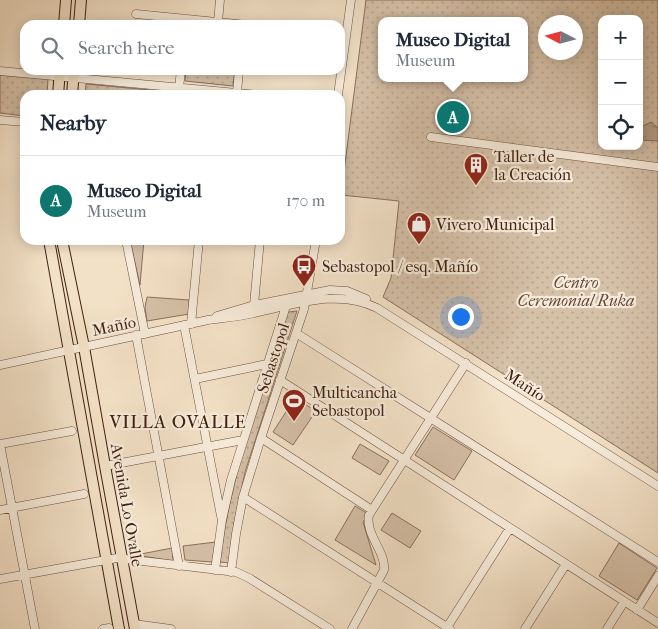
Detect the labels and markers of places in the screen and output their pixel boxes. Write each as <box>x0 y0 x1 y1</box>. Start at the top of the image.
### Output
pin: A <box>437 98 469 136</box>
place label: Taller de la Creación <box>493 147 572 184</box>
building icon: Taller de la Creación <box>463 152 489 186</box>
shop icon: Vivero Municipal <box>406 211 432 245</box>
place label: Vivero Municipal <box>435 215 555 234</box>
bus stop icon: Sebastopol / esq. Mañío <box>291 253 317 287</box>
place label: Sebastopol / esq. Mañío <box>322 257 478 276</box>
place label: Multicancha Sebastopol <box>312 383 398 420</box>
sports icon: Multicancha Sebastopol <box>281 388 307 422</box>

